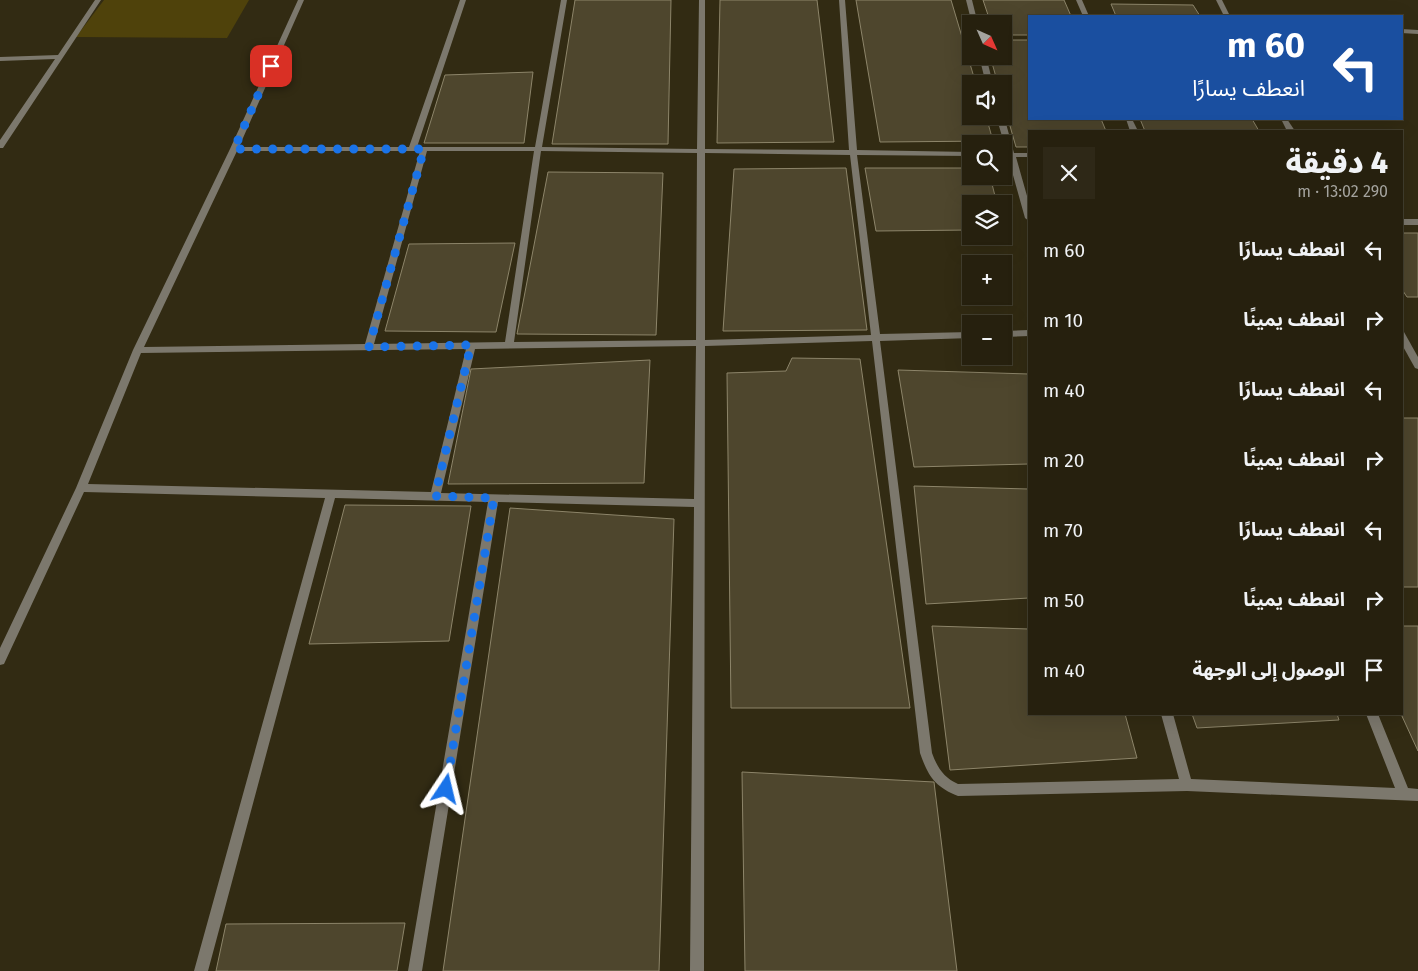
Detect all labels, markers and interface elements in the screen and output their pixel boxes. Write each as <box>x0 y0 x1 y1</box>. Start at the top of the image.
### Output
north arrow <box>962 15 1012 65</box>
map controls <box>962 15 1012 365</box>
text: 60 m <box>1227 24 1305 66</box>
icon: left <box>1323 35 1388 100</box>
pin <box>250 45 292 87</box>
icon: arrive <box>257 52 285 80</box>
button: sound <box>962 75 1012 125</box>
text: انعطف يسارًا <box>1192 75 1305 102</box>
button: search <box>962 135 1012 185</box>
text: 4 دقيقة <box>1286 145 1388 181</box>
button: close <box>1043 147 1095 199</box>
text: 290 m · 13:02 <box>1297 182 1388 201</box>
button: layers <box>962 195 1012 245</box>
icon: left <box>1360 236 1388 264</box>
text: انعطف يسارًا <box>1238 238 1345 261</box>
text: 60 m <box>1043 239 1085 262</box>
button: + <box>962 255 1012 305</box>
icon: right <box>1360 306 1388 334</box>
text: انعطف يمينًا <box>1243 308 1345 331</box>
text: 10 m <box>1043 309 1083 332</box>
button: − <box>962 315 1012 365</box>
icon: left <box>1360 376 1388 404</box>
text: انعطف يسارًا <box>1238 378 1345 401</box>
text: 40 m <box>1043 379 1085 402</box>
icon: right <box>1360 446 1388 474</box>
text: انعطف يمينًا <box>1243 448 1345 471</box>
text: 20 m <box>1043 449 1084 472</box>
icon: left <box>1360 516 1388 544</box>
text: انعطف يسارًا <box>1238 518 1345 541</box>
text: 70 m <box>1043 519 1083 542</box>
icon: right <box>1360 586 1388 614</box>
text: انعطف يمينًا <box>1243 588 1345 611</box>
text: 50 m <box>1043 589 1084 612</box>
icon: arrive <box>1360 656 1388 684</box>
text: الوصول إلى الوجهة <box>1193 658 1345 681</box>
text: 40 m <box>1043 659 1085 682</box>
position arrow <box>419 762 471 814</box>

